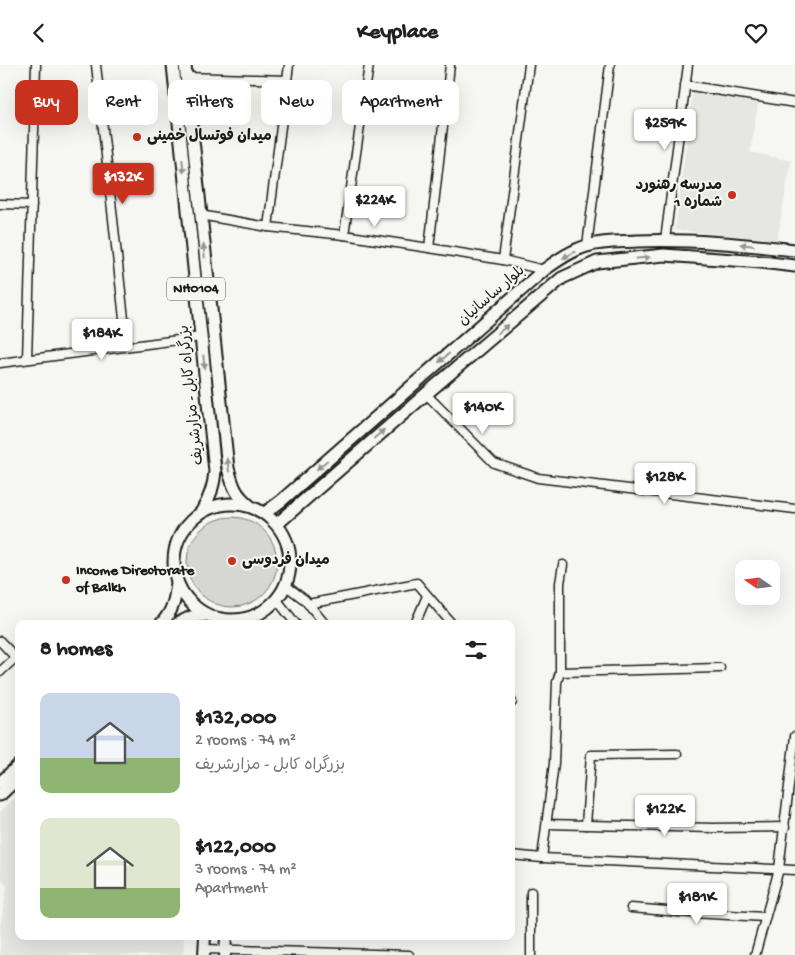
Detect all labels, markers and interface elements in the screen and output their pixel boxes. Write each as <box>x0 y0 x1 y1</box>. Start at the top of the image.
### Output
icon: back <box>25 19 53 47</box>
icon: heart <box>742 19 770 47</box>
text: Keyplace <box>357 20 438 46</box>
chip: Buy <box>15 80 78 125</box>
chip: Rent <box>88 80 158 125</box>
chip: Filters <box>168 80 251 125</box>
chip: New <box>261 80 332 125</box>
chip: Apartment <box>342 80 459 125</box>
pin: $259K <box>630 109 700 151</box>
text: $259K <box>645 115 685 134</box>
place label: میدان فوتسال خمینی <box>147 127 272 146</box>
marker: میدان فوتسال خمینی <box>131 131 143 143</box>
one-way arrow <box>179 158 187 174</box>
pin: $132K <box>88 163 158 205</box>
text: $132K <box>104 169 142 188</box>
place label: مدرسه رهنورد شماره 1 <box>635 177 722 212</box>
pin: $224K <box>340 185 410 228</box>
marker: مدرسه رهنورد شماره 1 <box>726 189 738 201</box>
text: $224K <box>355 192 395 211</box>
one-way arrow <box>738 241 754 249</box>
one-way arrow <box>200 243 208 259</box>
one-way arrow <box>562 251 576 259</box>
one-way arrow <box>635 253 651 261</box>
street label: بلوار ساسانیان <box>455 262 529 330</box>
road number: NH0104 <box>167 277 225 300</box>
pin: $184K <box>67 319 137 361</box>
one-way arrow <box>496 323 509 334</box>
street label: بزرگراه کابل - مزارشریف <box>174 324 208 466</box>
text: $184K <box>83 325 121 344</box>
one-way arrow <box>439 352 451 364</box>
one-way arrow <box>200 354 208 370</box>
pin: $140K <box>448 393 518 435</box>
text: $140K <box>463 399 503 418</box>
one-way arrow <box>373 429 386 440</box>
one-way arrow <box>224 456 232 472</box>
one-way arrow <box>317 459 329 471</box>
pin: $128K <box>630 463 700 505</box>
text: $128K <box>645 469 685 488</box>
place label: میدان فردوسی <box>242 551 330 570</box>
marker: میدان فردوسی <box>226 555 238 567</box>
north arrow <box>735 560 780 605</box>
map controls <box>735 560 780 605</box>
place label: Income Directorate of Balkh <box>75 562 195 597</box>
marker: Income Directorate of Balkh <box>60 574 72 586</box>
icon: filters <box>462 636 490 664</box>
text: 8 homes <box>40 638 112 663</box>
text: $132,000 <box>195 707 276 732</box>
icon: home <box>80 713 140 773</box>
text: 2 rooms · 74 m² <box>195 732 296 751</box>
text: بزرگراه کابل - مزارشریف <box>195 757 345 776</box>
pin: $122K <box>630 795 700 837</box>
text: $122K <box>646 801 684 820</box>
text: $122,000 <box>195 836 276 861</box>
icon: home <box>80 838 140 898</box>
text: 3 rooms · 74 m² <box>195 861 297 880</box>
text: Apartment <box>195 880 267 899</box>
pin: $181K <box>662 883 732 925</box>
text: $181K <box>678 889 716 908</box>

